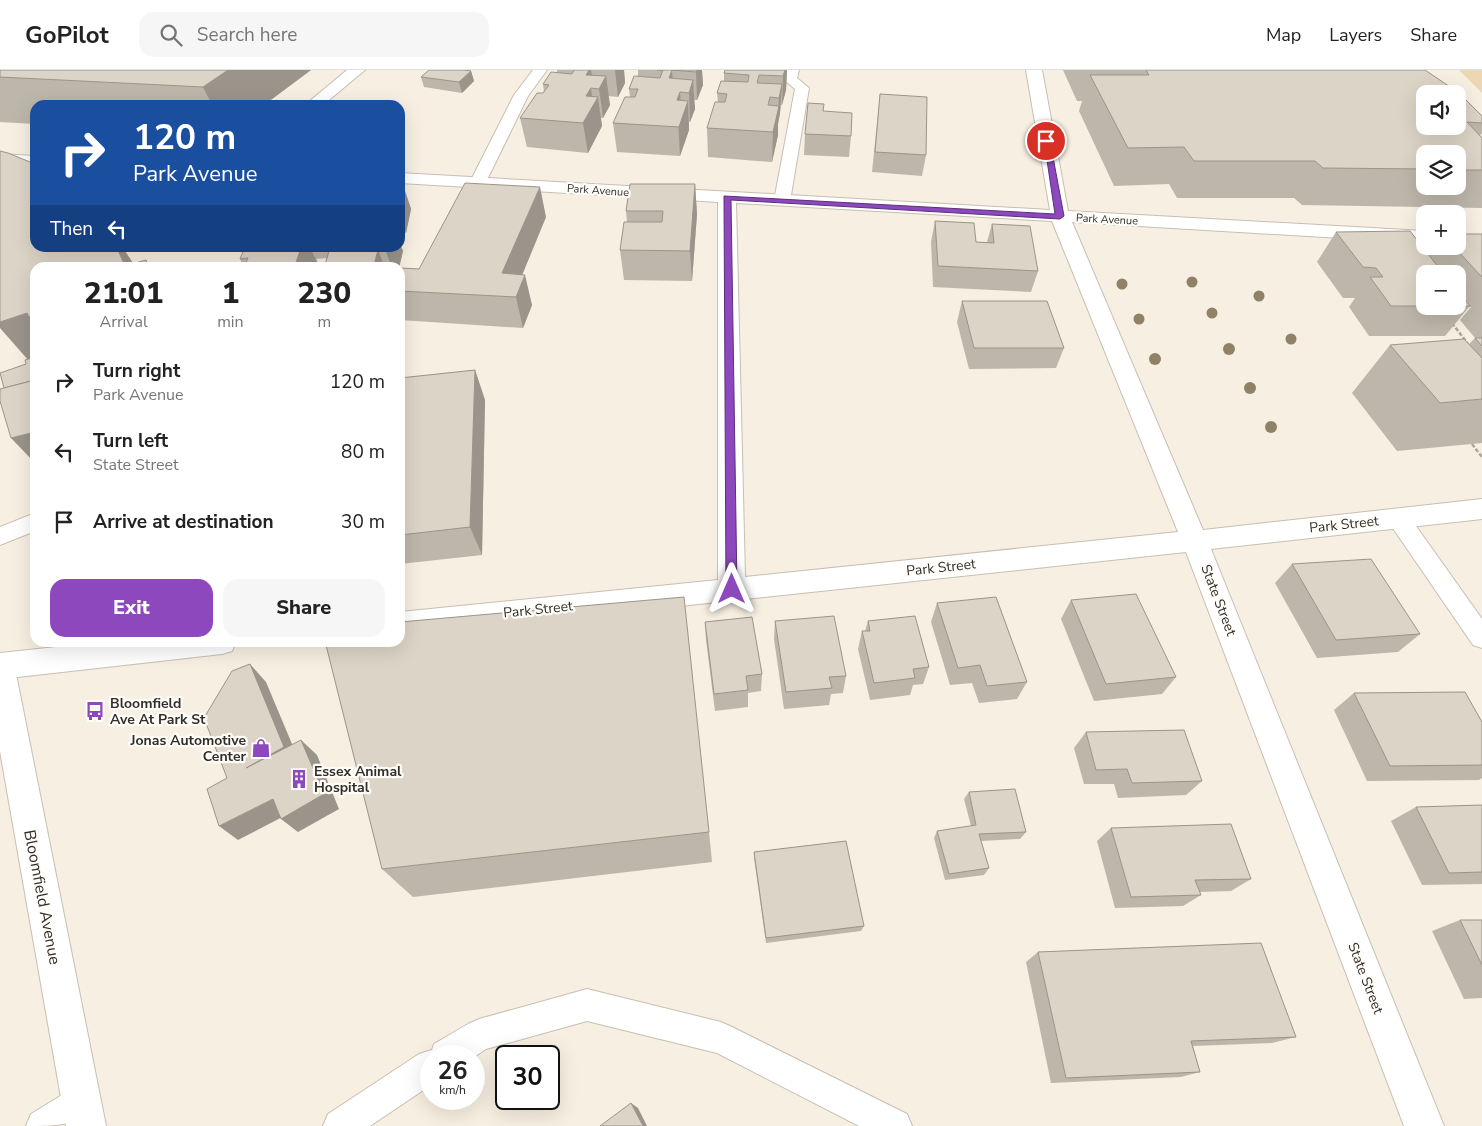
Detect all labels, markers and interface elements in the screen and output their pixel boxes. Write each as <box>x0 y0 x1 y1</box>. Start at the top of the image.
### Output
search box <box>139 12 489 57</box>
text: GoPilot <box>25 19 109 51</box>
icon: search <box>157 21 185 49</box>
text: Search here <box>197 22 297 48</box>
text: Map <box>1266 23 1301 47</box>
text: Layers <box>1329 23 1382 47</box>
text: Share <box>1410 23 1457 47</box>
map controls <box>1416 85 1466 315</box>
button: sound <box>1416 85 1466 135</box>
text: 120 m <box>133 114 236 161</box>
icon: right <box>50 120 115 185</box>
pin <box>1025 120 1067 162</box>
icon: arrive <box>1032 127 1060 155</box>
button: layers <box>1416 145 1466 195</box>
text: Park Avenue <box>133 159 257 189</box>
street label: Park Avenue <box>566 181 630 200</box>
button: + <box>1416 205 1466 255</box>
street label: Park Avenue <box>1076 210 1139 229</box>
icon: left <box>103 215 131 243</box>
text: Then <box>50 216 93 242</box>
button: − <box>1416 265 1466 315</box>
text: 21:01 <box>84 273 163 314</box>
text: 1 <box>221 273 239 314</box>
text: 230 <box>297 273 351 314</box>
text: Arrival <box>100 311 148 333</box>
text: min <box>217 311 244 333</box>
text: m <box>317 311 331 333</box>
text: Turn right <box>93 358 180 384</box>
icon: right <box>50 368 78 396</box>
text: 120 m <box>330 369 385 395</box>
text: Park Avenue <box>93 384 184 406</box>
text: Turn left <box>93 428 168 454</box>
icon: left <box>50 438 78 466</box>
text: 80 m <box>341 439 385 465</box>
text: State Street <box>93 454 179 476</box>
icon: arrive <box>50 508 78 536</box>
text: Arrive at destination <box>93 509 274 535</box>
text: 30 m <box>341 509 385 535</box>
street label: Park Street <box>1308 511 1380 538</box>
street label: Park Street <box>905 554 977 581</box>
position arrow <box>705 562 757 614</box>
street label: State Street <box>1196 562 1241 639</box>
button: Exit <box>50 579 213 637</box>
button: Share <box>223 579 385 637</box>
street label: Park Street <box>502 596 574 623</box>
place label: Bloomfield Ave At Park St <box>110 694 206 729</box>
bus stop icon: Bloomfield Ave At Park St <box>84 700 106 722</box>
place label: Jonas Automotive Center <box>130 731 247 766</box>
shop icon: Jonas Automotive Center <box>250 737 272 759</box>
place label: Essex Animal Hospital <box>314 762 402 797</box>
building icon: Essex Animal Hospital <box>288 768 310 790</box>
street label: Bloomfield Avenue <box>18 828 66 967</box>
street label: State Street <box>1343 940 1388 1017</box>
speed limit sign: 30 <box>495 1045 560 1110</box>
text: 26 <box>437 1054 468 1088</box>
text: km/h <box>439 1082 466 1098</box>

